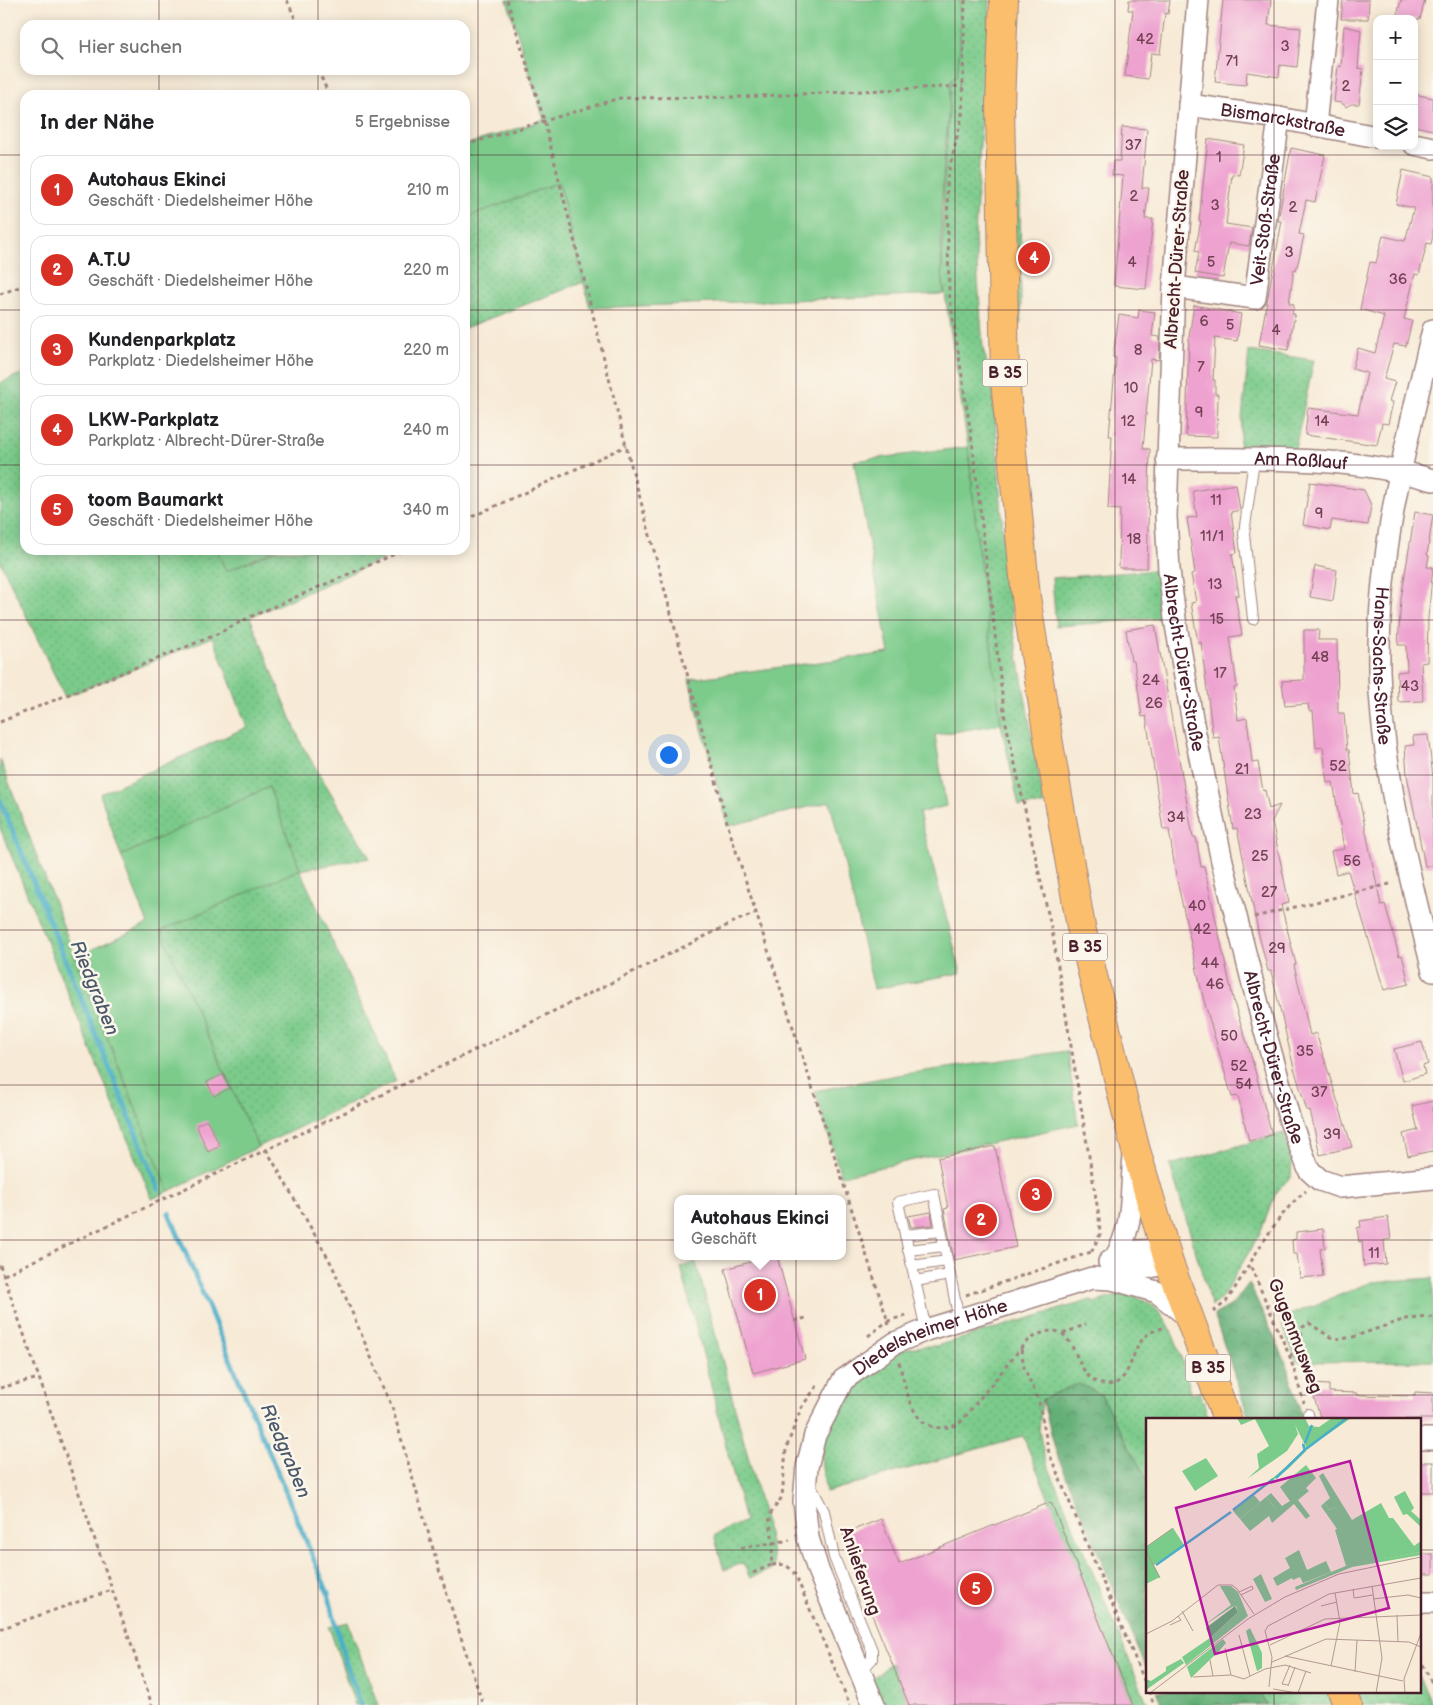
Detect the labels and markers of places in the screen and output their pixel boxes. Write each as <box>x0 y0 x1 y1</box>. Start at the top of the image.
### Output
pin: 4 <box>1018 239 1050 277</box>
pin: 3 <box>1020 1176 1052 1214</box>
pin: 2 <box>965 1201 997 1239</box>
pin: 1 <box>744 1276 776 1314</box>
pin: 5 <box>960 1570 992 1608</box>

